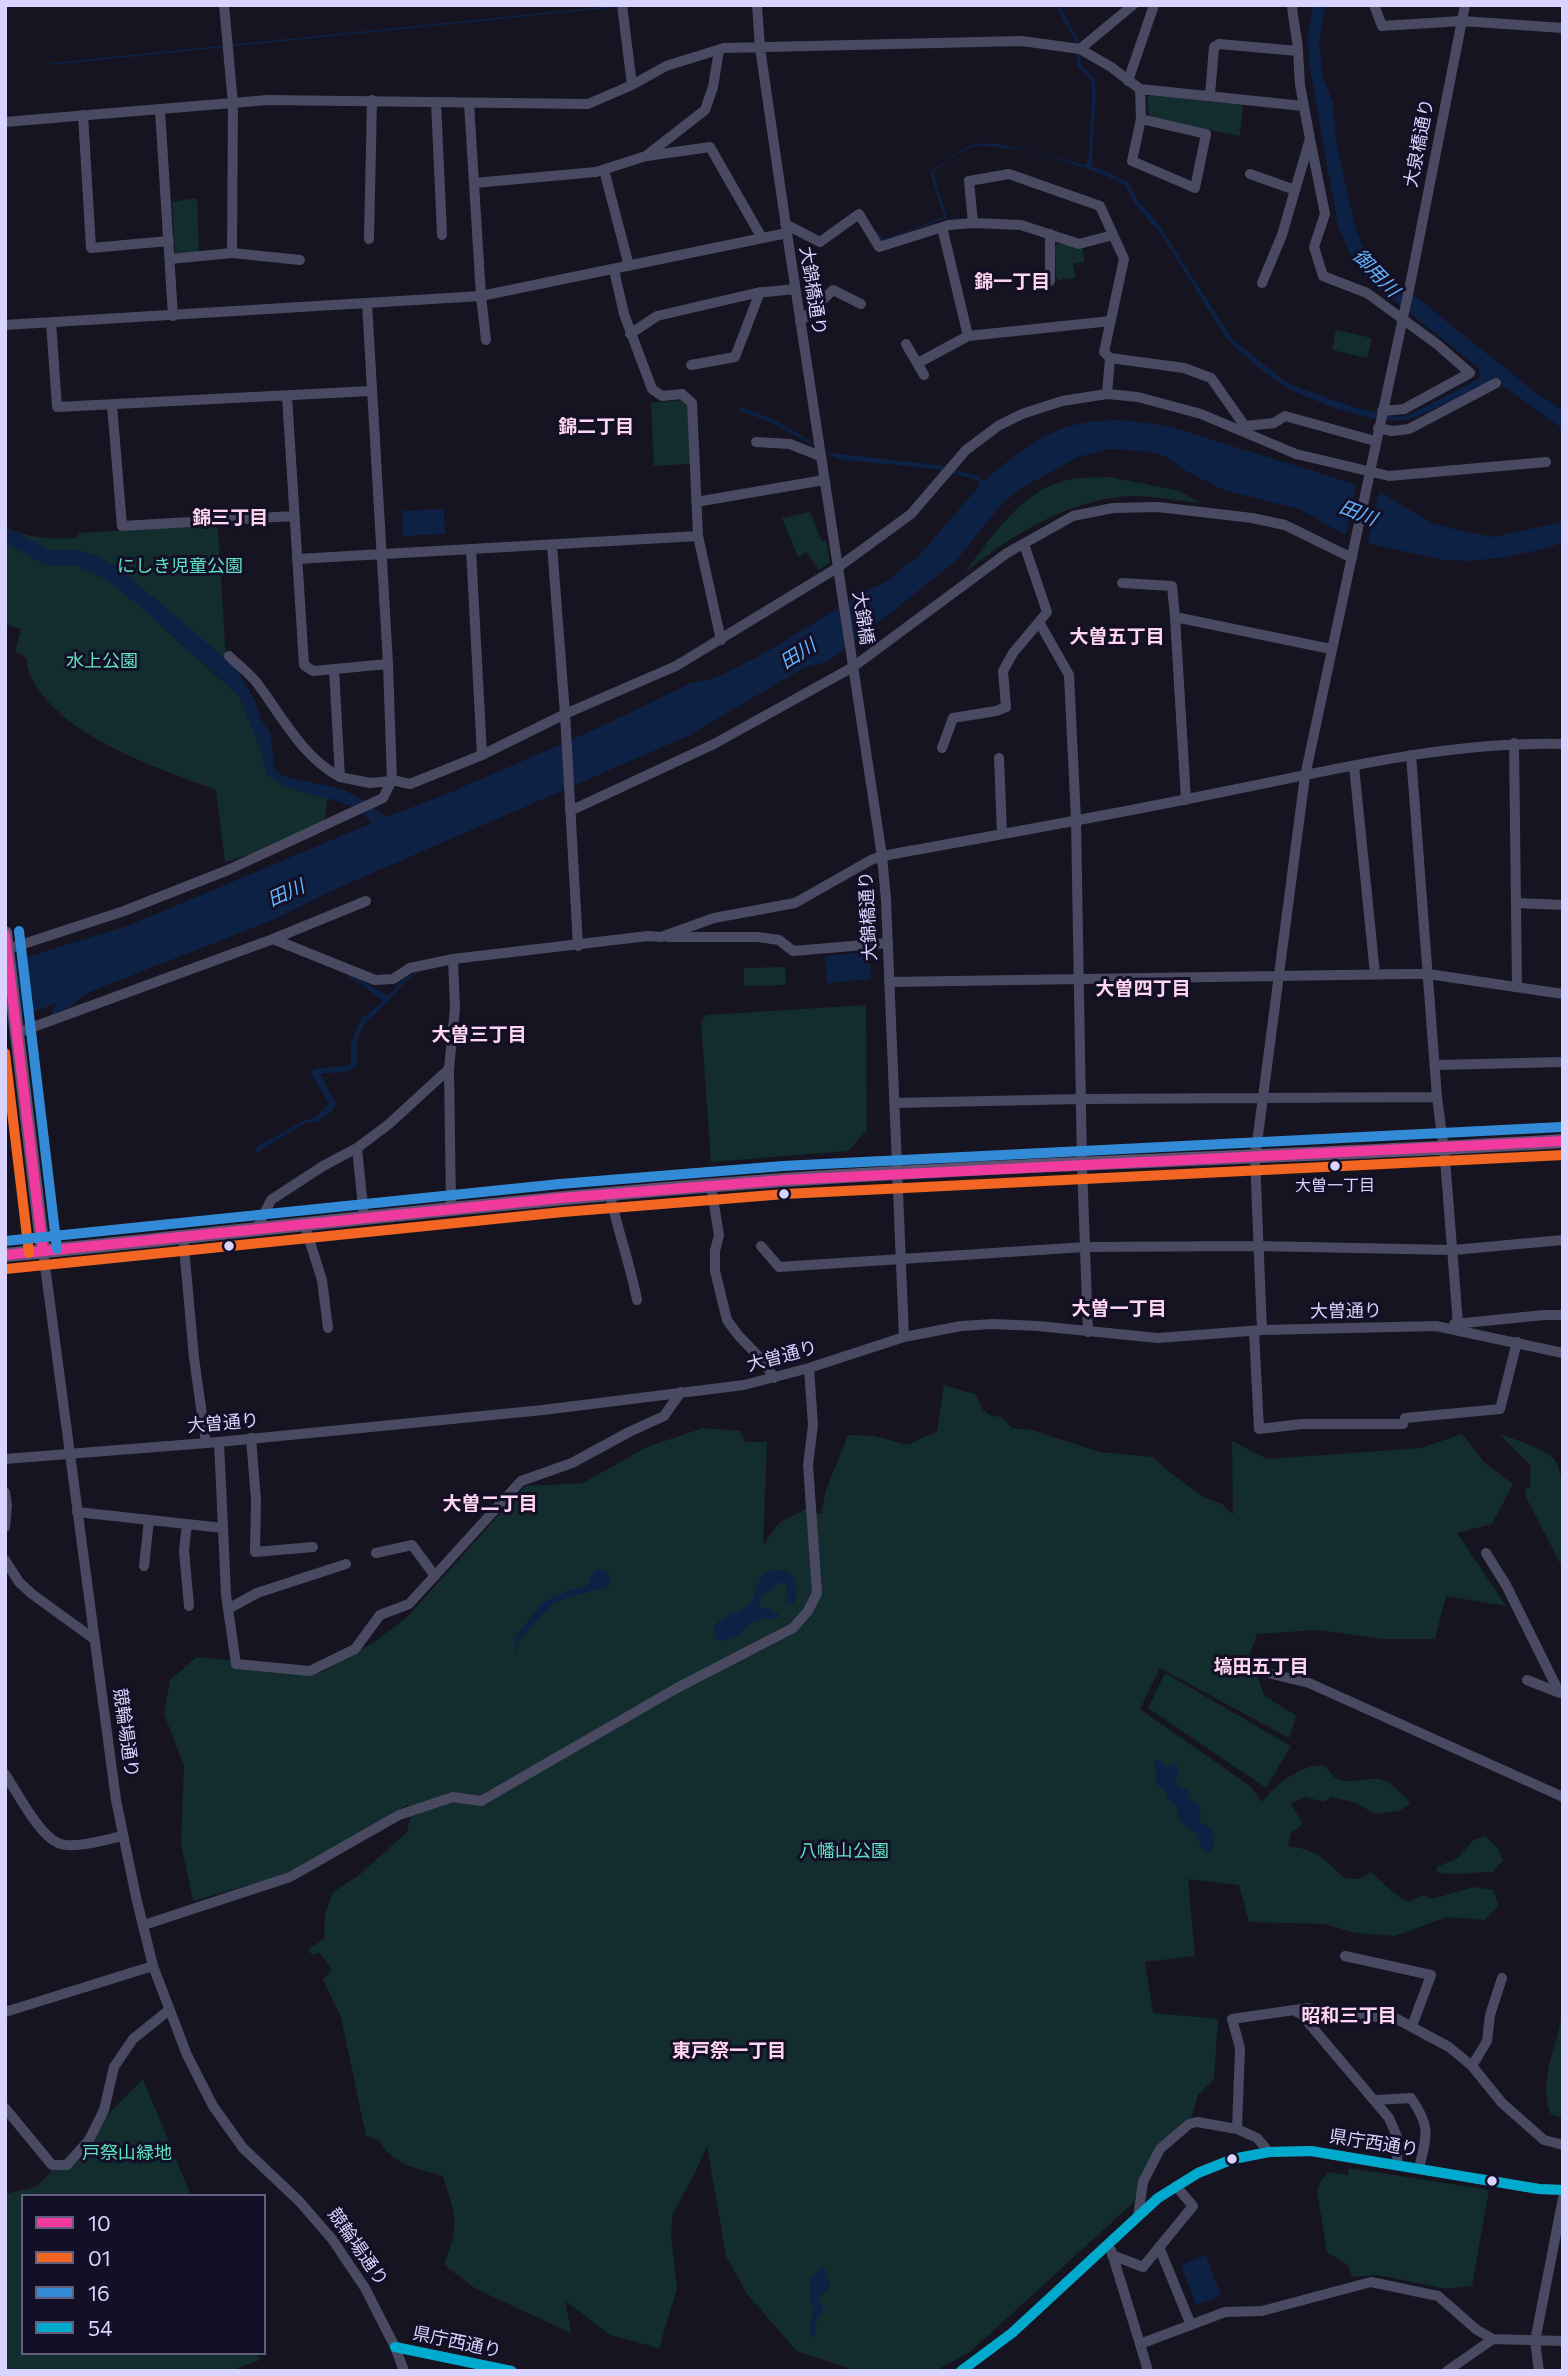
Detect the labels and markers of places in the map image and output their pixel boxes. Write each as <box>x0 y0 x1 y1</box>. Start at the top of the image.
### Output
marker: 大曽一丁目 <box>1328 1159 1342 1173</box>
place label: 大曽一丁目 <box>1295 1176 1375 1196</box>
unlabelled marker <box>777 1187 791 1201</box>
unlabelled marker <box>222 1239 236 1253</box>
unlabelled marker <box>1225 2152 1239 2166</box>
unlabelled marker <box>1485 2174 1499 2188</box>

